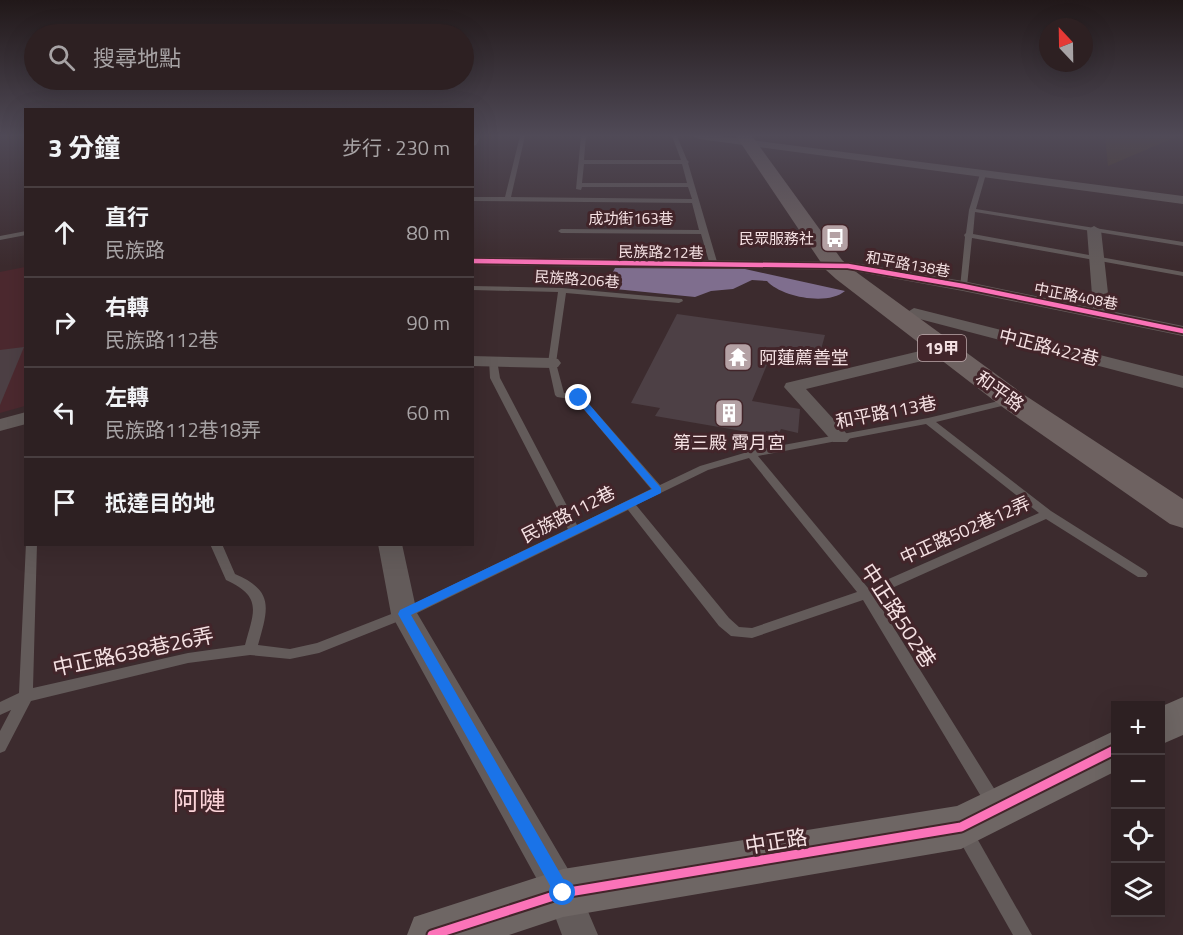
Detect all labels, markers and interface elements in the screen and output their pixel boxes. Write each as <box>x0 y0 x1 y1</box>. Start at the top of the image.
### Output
north arrow <box>1039 18 1093 72</box>
search box <box>24 24 474 90</box>
icon: search <box>45 41 78 74</box>
text: 搜尋地點 <box>93 41 181 75</box>
text: 3 分鐘 <box>48 128 120 167</box>
text: 步行 · 230 m <box>342 132 450 163</box>
text: 直行 <box>105 200 149 234</box>
street label: 成功街163巷 <box>588 207 674 230</box>
icon: ahead <box>48 216 81 249</box>
text: 80 m <box>406 217 450 248</box>
bus stop icon: 民眾服務社 <box>819 222 851 254</box>
place label: 民眾服務社 <box>739 227 814 250</box>
text: 民族路 <box>105 234 165 265</box>
street label: 民族路212巷 <box>618 240 704 264</box>
street label: 和平路138巷 <box>864 245 952 283</box>
street label: 民族路206巷 <box>534 265 620 293</box>
street label: 中正路408巷 <box>1032 277 1120 315</box>
text: 右轉 <box>105 290 149 324</box>
icon: right <box>48 306 81 339</box>
text: 90 m <box>406 307 450 338</box>
street label: 中正路422巷 <box>996 322 1102 372</box>
text: 民族路112巷 <box>105 324 219 355</box>
road number: 19甲 <box>918 335 966 361</box>
temple icon: 阿蓮薦善堂 <box>722 341 754 373</box>
place label: 阿蓮薦善堂 <box>759 344 849 371</box>
street label: 和平路 <box>970 364 1030 418</box>
text: 左轉 <box>105 380 149 414</box>
route end <box>565 384 591 410</box>
street label: 和平路113巷 <box>833 389 939 435</box>
icon: left <box>48 396 81 429</box>
text: 60 m <box>406 397 450 428</box>
building icon: 第三殿 霄月宮 <box>713 397 745 429</box>
text: 民族路112巷18弄 <box>105 414 261 445</box>
place label: 第三殿 霄月宮 <box>673 429 785 456</box>
street label: 民族路112巷 <box>516 479 620 549</box>
icon: arrive <box>48 486 81 519</box>
text: 抵達目的地 <box>105 486 215 520</box>
street label: 中正路502巷12弄 <box>895 489 1035 571</box>
street label: 中正路502巷 <box>853 556 945 674</box>
street label: 中正路638巷26弄 <box>50 618 216 684</box>
map controls <box>1111 701 1165 917</box>
button: + <box>1111 701 1165 755</box>
button: − <box>1111 755 1165 809</box>
district label: 阿嗹 <box>173 781 225 820</box>
button: locate <box>1111 809 1165 863</box>
street label: 中正路 <box>742 820 810 862</box>
button: layers <box>1111 863 1165 917</box>
route start <box>549 879 575 905</box>

